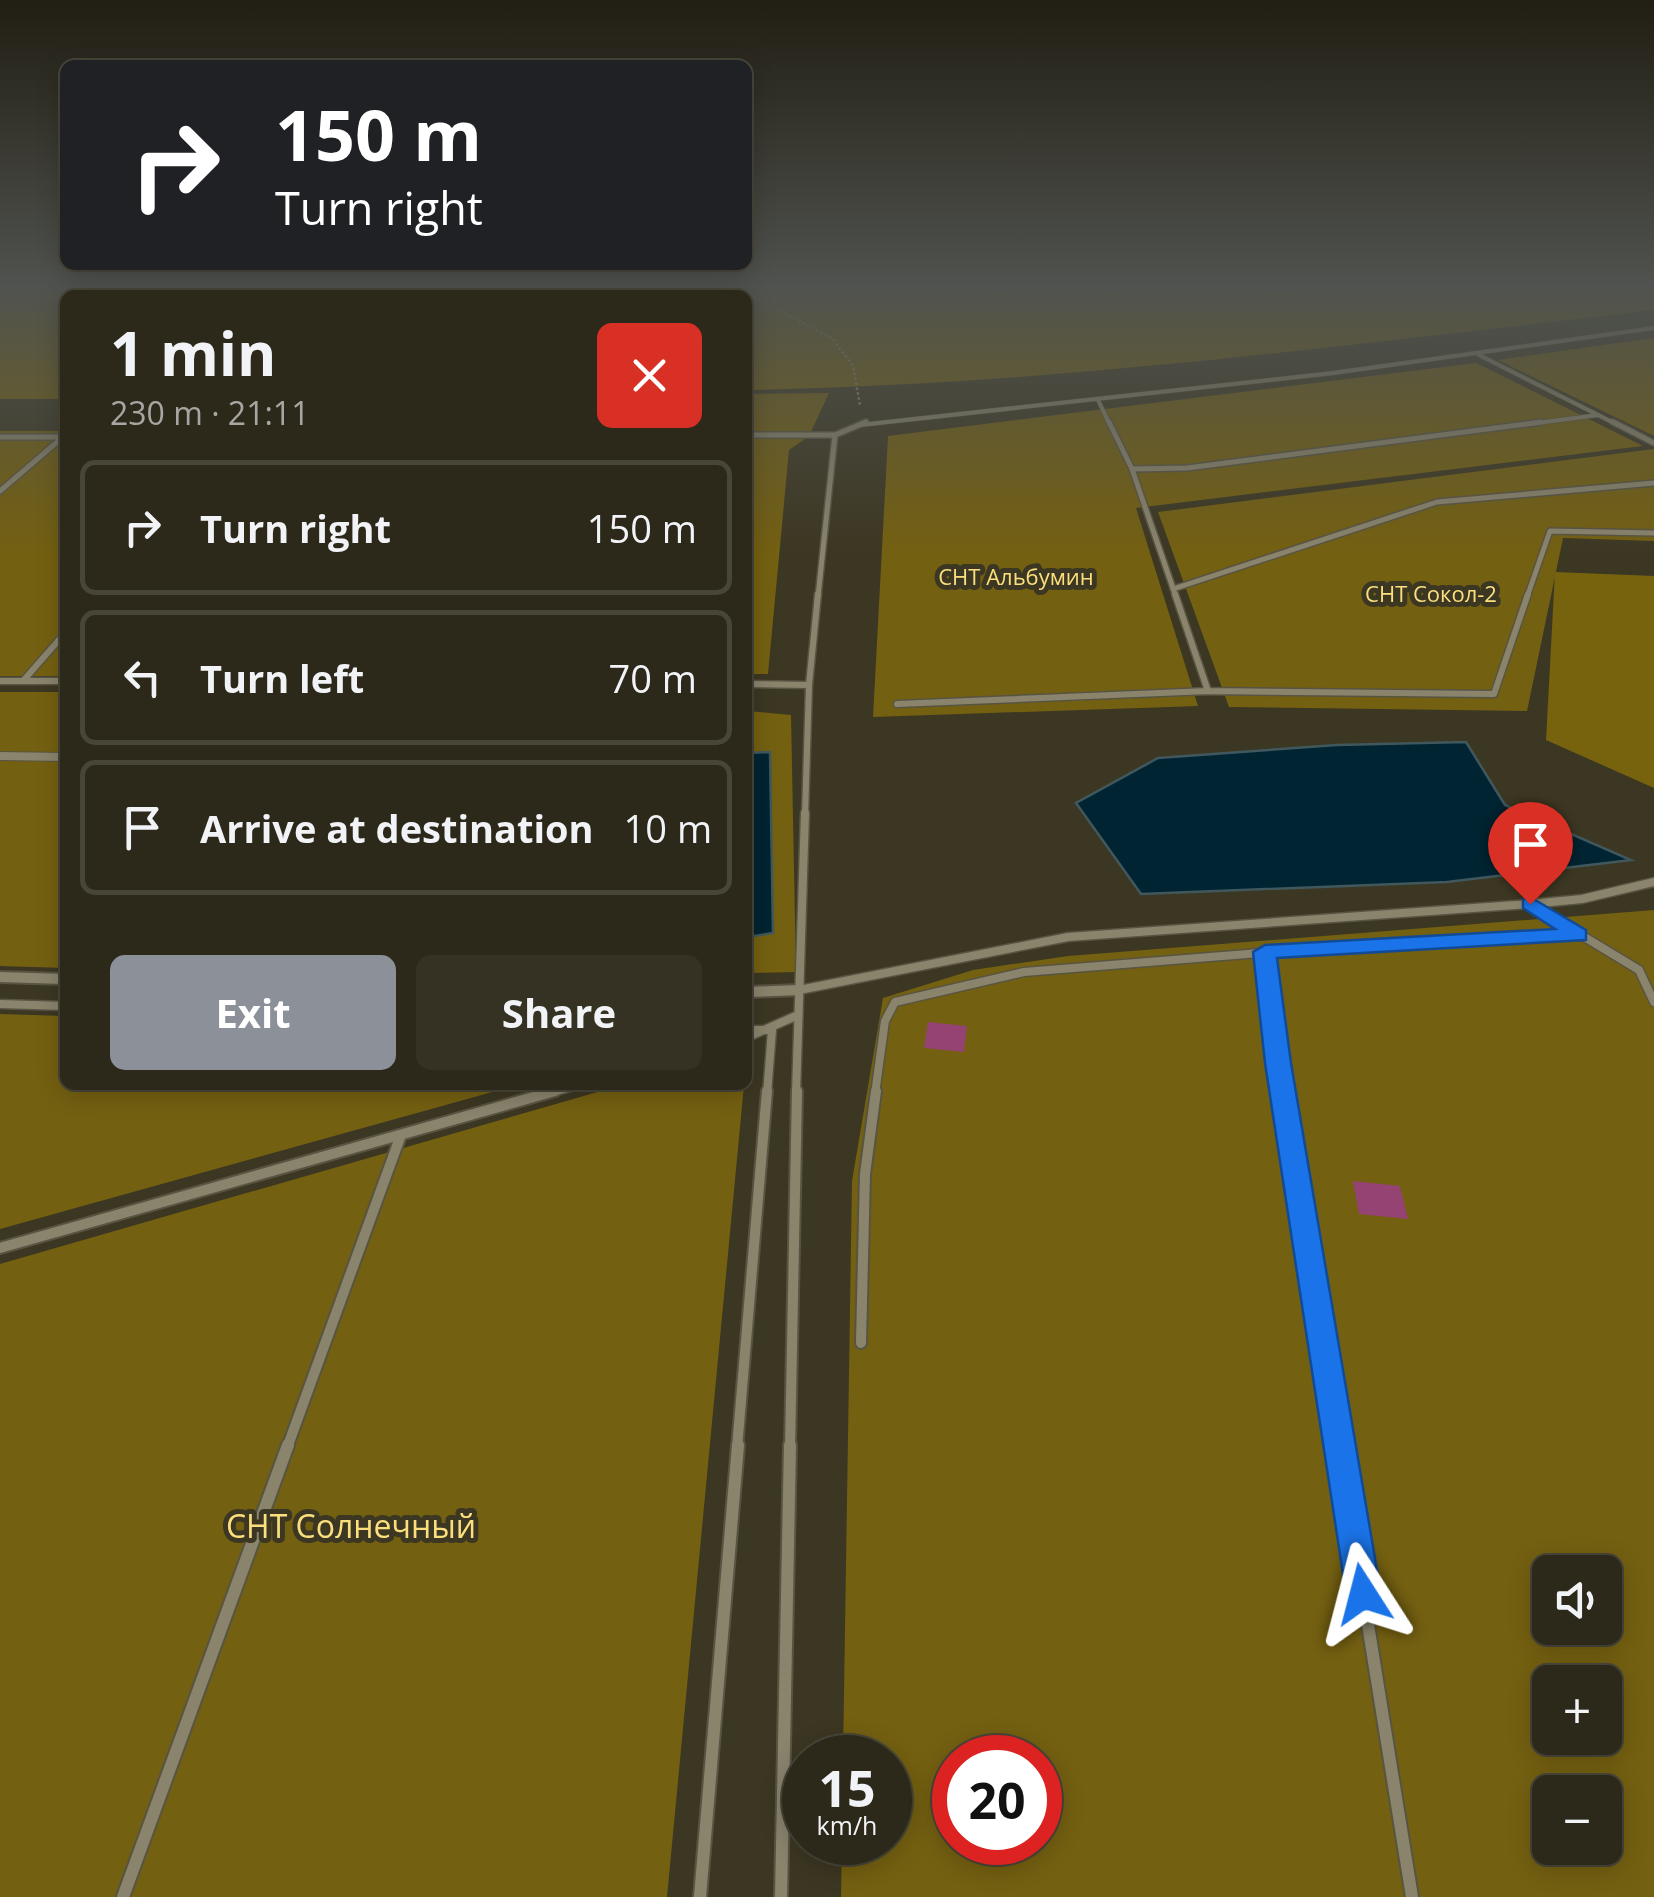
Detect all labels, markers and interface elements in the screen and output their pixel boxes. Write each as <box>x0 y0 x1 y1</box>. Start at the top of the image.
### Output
text: 150 m <box>275 86 482 182</box>
icon: right <box>110 100 240 230</box>
text: Turn right <box>275 177 483 238</box>
text: 1 min <box>110 312 277 394</box>
button: close <box>597 323 702 428</box>
text: 230 m · 21:11 <box>110 391 309 434</box>
icon: right <box>115 500 170 555</box>
text: Turn right <box>200 502 391 554</box>
text: 150 m <box>587 502 697 554</box>
park label: СНТ Альбумин <box>938 561 1094 591</box>
park label: СНТ Сокол-2 <box>1365 578 1497 608</box>
icon: left <box>115 650 170 705</box>
text: Turn left <box>200 652 364 704</box>
text: 70 m <box>608 652 697 704</box>
icon: arrive <box>115 800 170 855</box>
text: Arrive at destination <box>200 802 594 854</box>
text: 10 m <box>624 802 712 854</box>
pin <box>1488 802 1573 905</box>
icon: arrive <box>1503 817 1558 872</box>
button: Exit <box>110 955 396 1070</box>
button: Share <box>416 955 702 1070</box>
park label: СНТ Солнечный <box>226 1504 476 1547</box>
position arrow <box>1311 1542 1415 1646</box>
map controls <box>1532 1555 1622 1865</box>
button: sound <box>1532 1555 1622 1645</box>
button: + <box>1532 1665 1622 1755</box>
speed limit sign: 20 <box>932 1735 1062 1865</box>
text: 15 <box>818 1754 876 1822</box>
button: − <box>1532 1775 1622 1865</box>
text: km/h <box>817 1808 877 1842</box>

